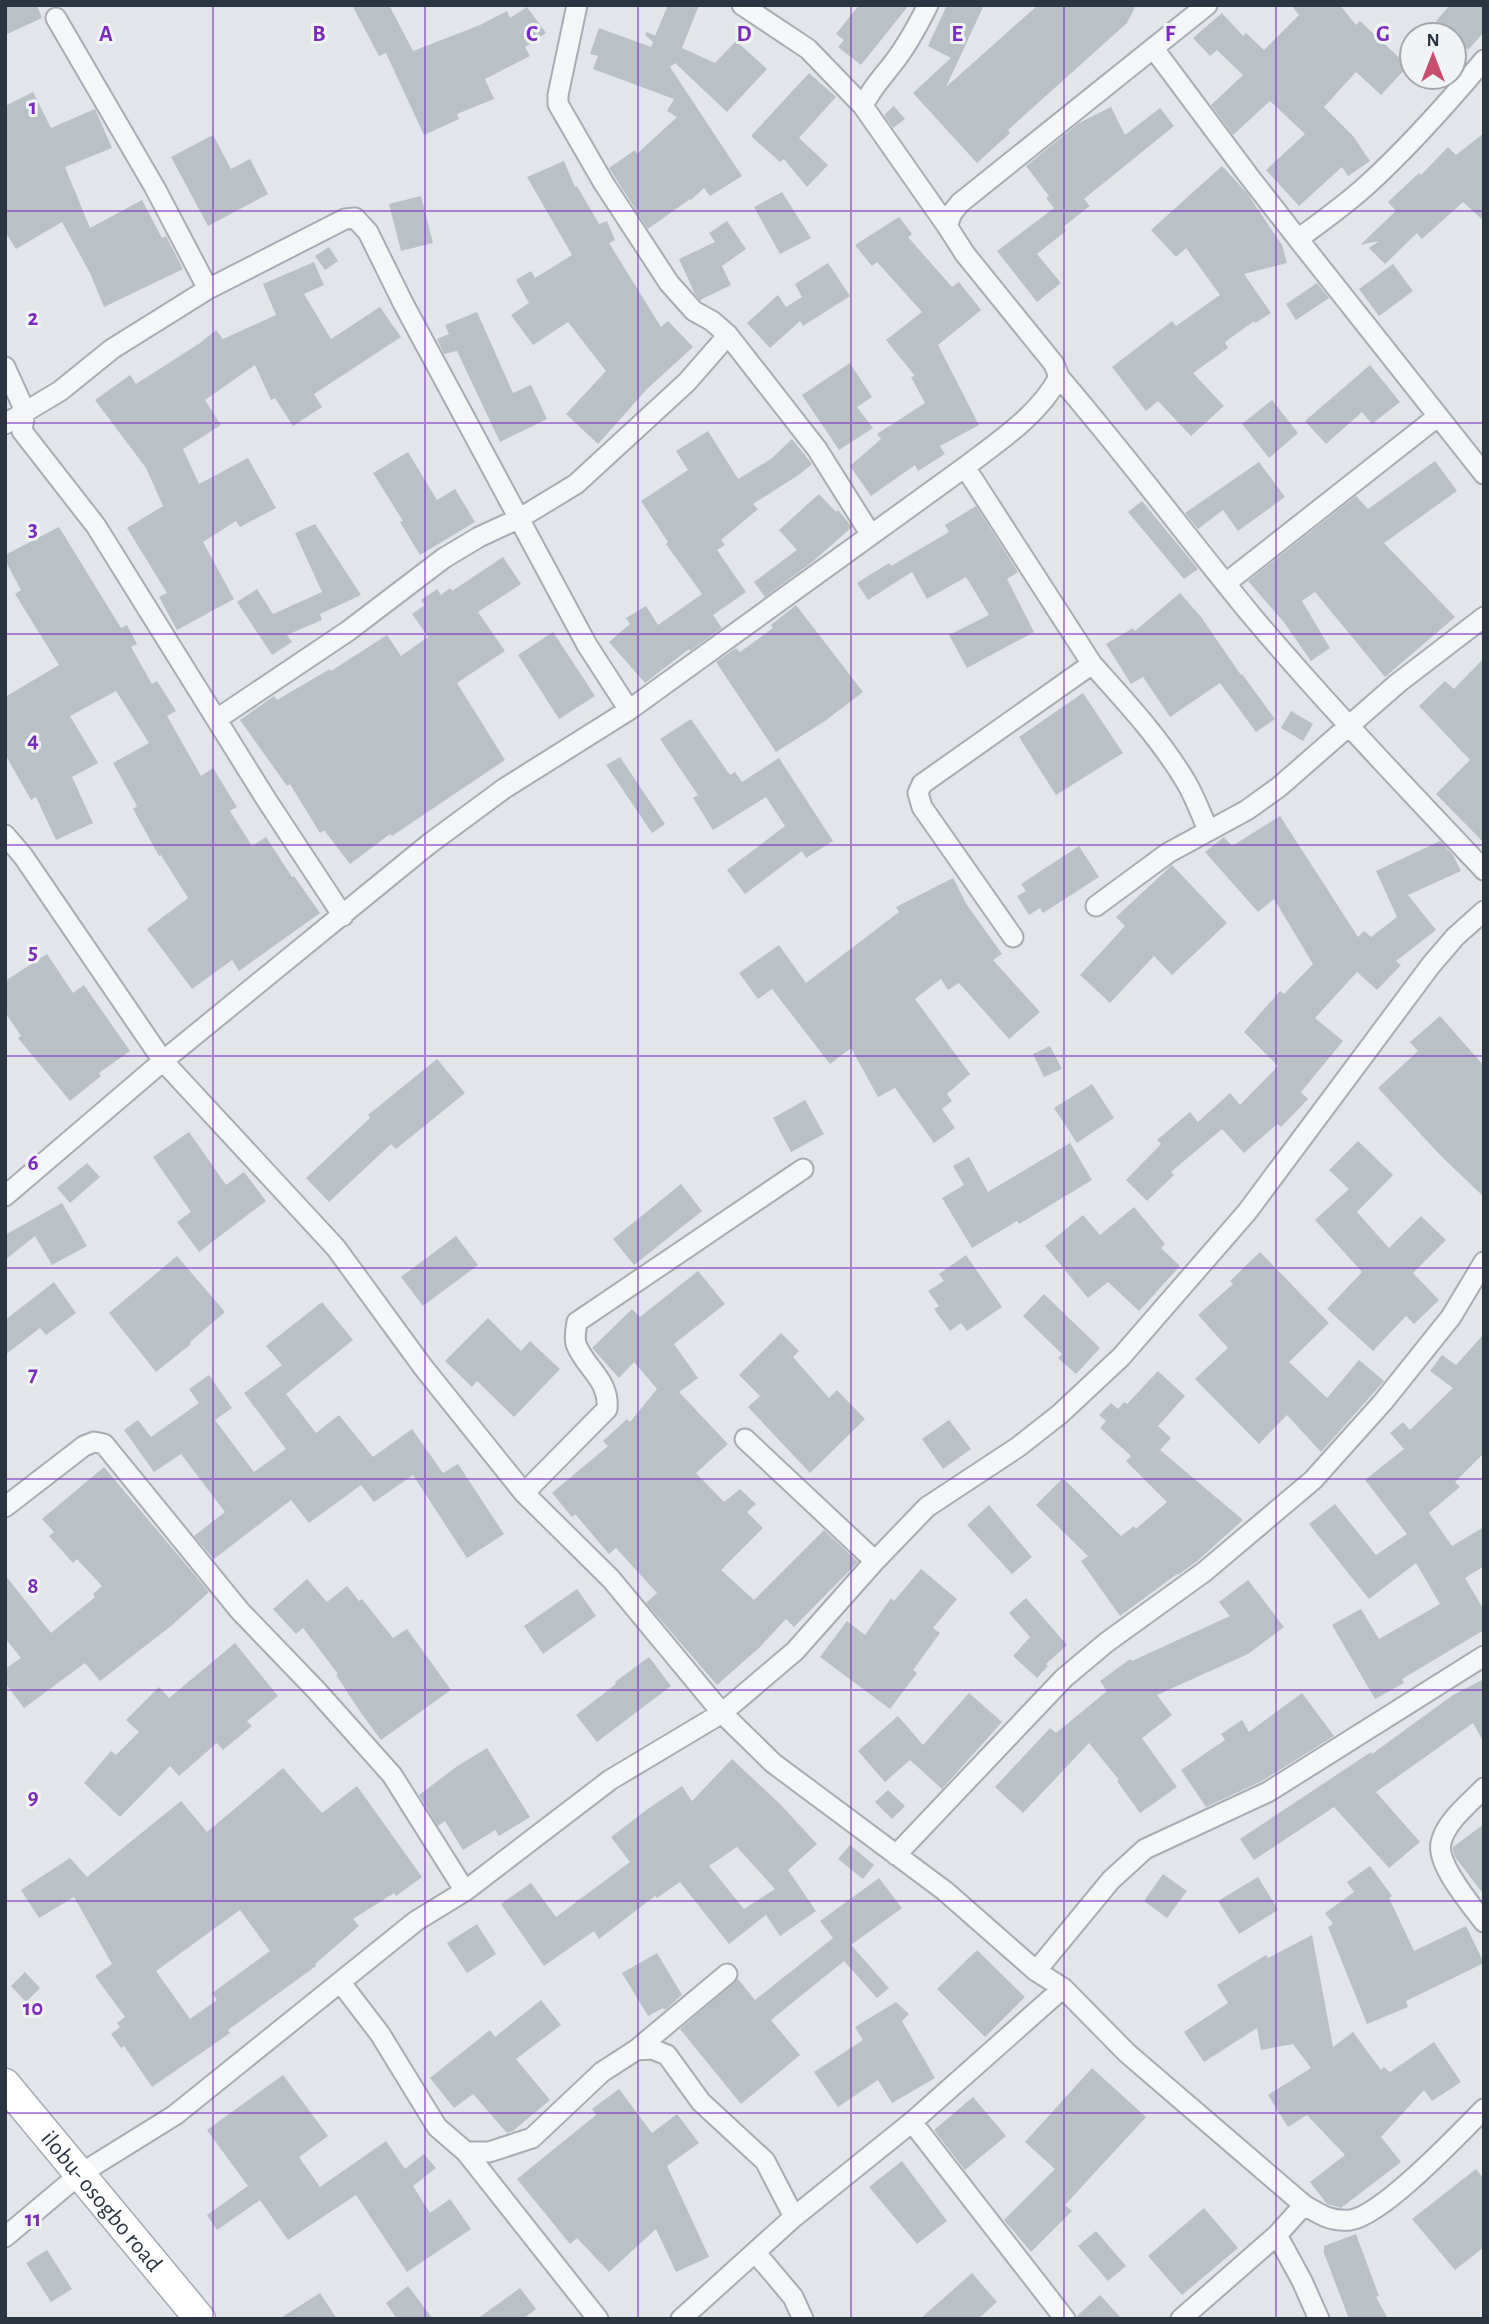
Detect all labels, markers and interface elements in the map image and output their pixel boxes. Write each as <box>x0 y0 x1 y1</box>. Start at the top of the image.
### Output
north arrow <box>1398 21 1468 91</box>
text: A <box>99 23 113 46</box>
text: B <box>312 23 326 46</box>
text: C <box>526 23 538 46</box>
text: D <box>736 23 752 46</box>
text: E <box>951 23 963 46</box>
text: F <box>1165 23 1176 46</box>
text: G <box>1376 23 1390 46</box>
text: N <box>1426 31 1440 50</box>
text: 1 <box>29 96 37 119</box>
text: 2 <box>28 307 39 330</box>
text: 3 <box>28 518 38 541</box>
text: 4 <box>27 729 39 752</box>
text: 5 <box>28 941 38 964</box>
text: 6 <box>27 1152 39 1175</box>
text: 7 <box>28 1363 38 1386</box>
text: 8 <box>27 1575 39 1598</box>
text: 9 <box>27 1786 39 1809</box>
text: 10 <box>23 1997 43 2020</box>
street label: ilobu- osogbo road <box>36 2127 166 2277</box>
text: 11 <box>25 2208 41 2231</box>

